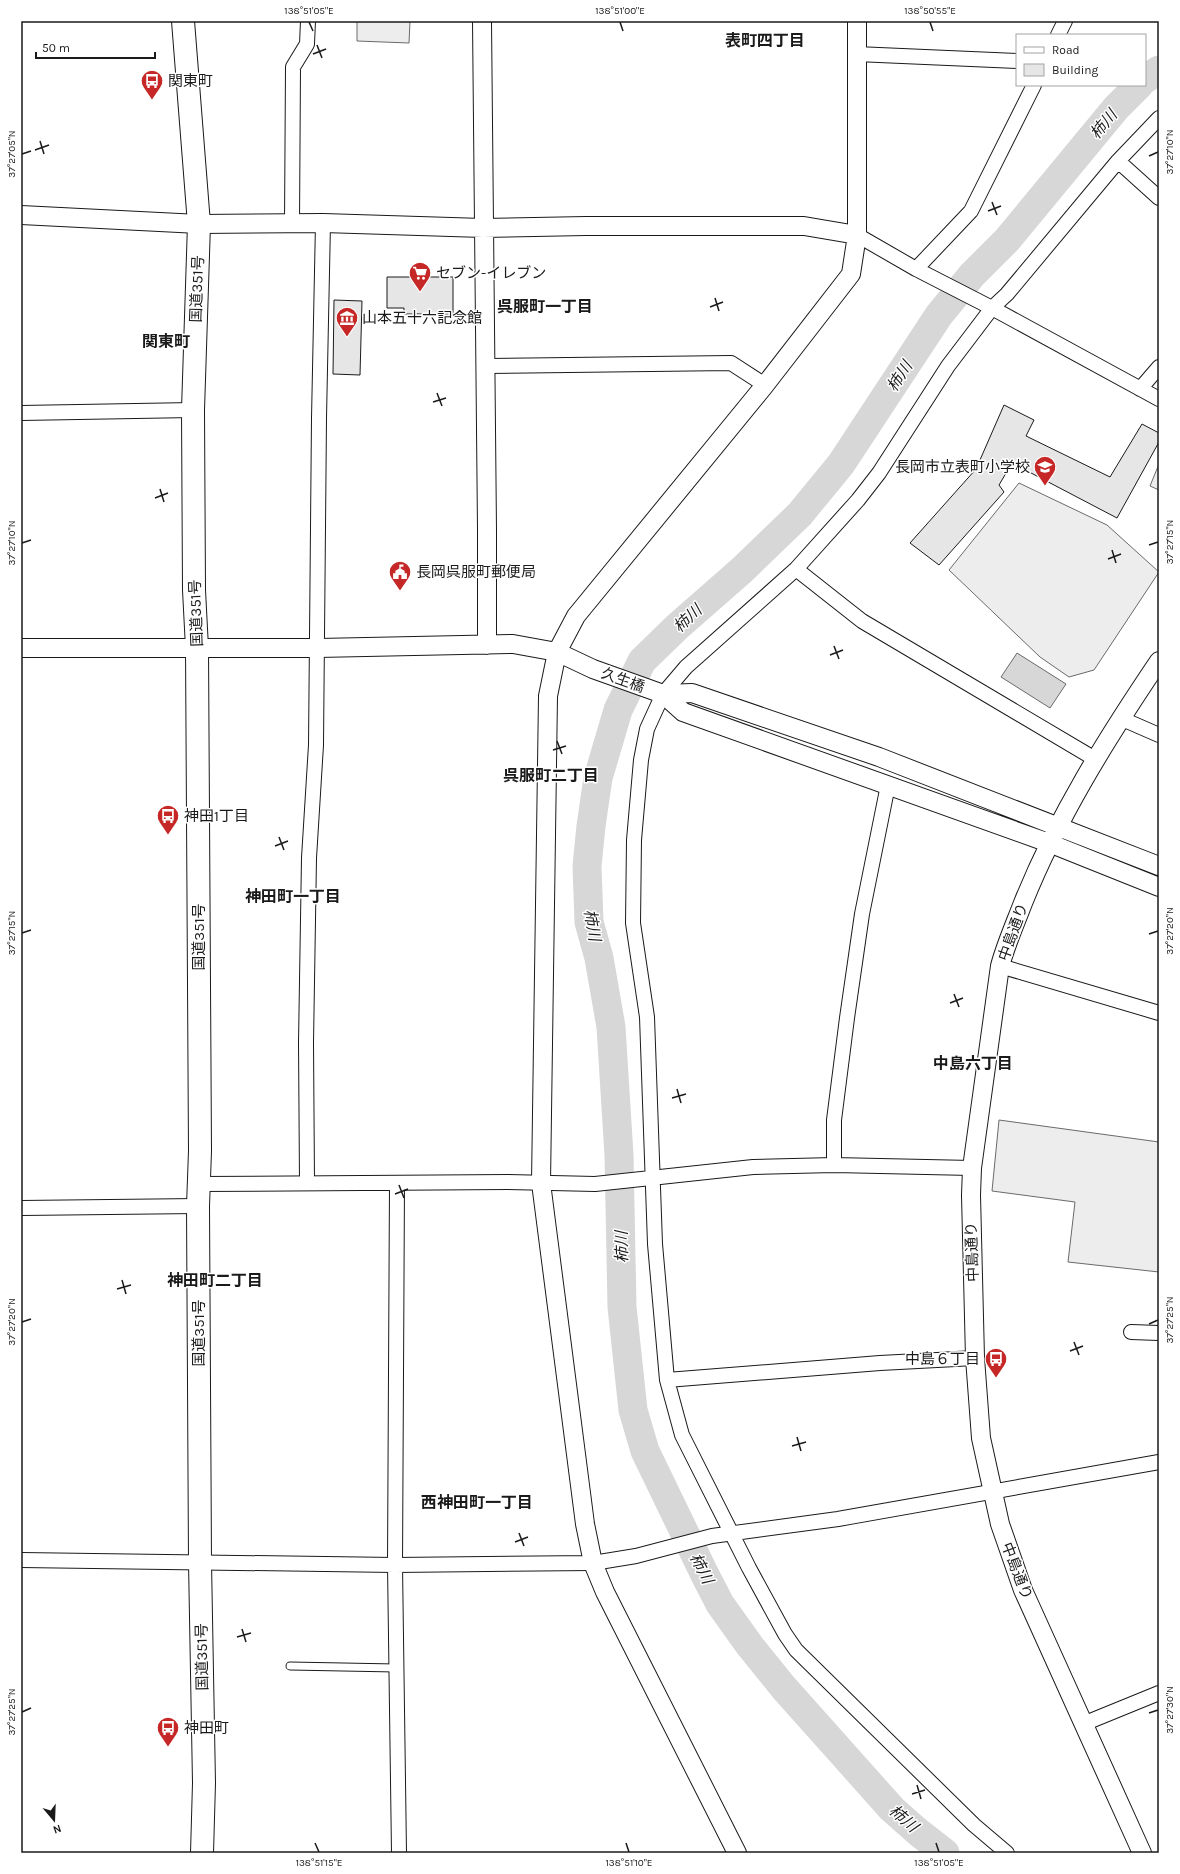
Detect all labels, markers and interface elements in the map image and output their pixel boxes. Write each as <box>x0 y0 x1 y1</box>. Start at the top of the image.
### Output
text: 138°51'05"E <box>284 5 334 17</box>
text: 138°51'00"E <box>595 5 645 17</box>
text: 138°50'55"E <box>904 5 956 17</box>
district label: 表町四丁目 <box>725 31 805 50</box>
scale bar <box>36 34 155 60</box>
legend <box>1016 34 1146 86</box>
text: 50 m <box>42 41 70 55</box>
text: Road <box>1052 43 1080 57</box>
text: Building <box>1052 63 1099 77</box>
bus stop icon: 関東町 <box>139 68 165 101</box>
place label: 関東町 <box>168 72 213 90</box>
water label: 柿川 <box>1086 104 1122 143</box>
text: 37°27'05"N <box>6 130 18 178</box>
text: 37°27'10"N <box>1164 130 1176 174</box>
street label: 国道351号 <box>187 255 207 323</box>
supermarket icon: セブン-イレブン <box>407 260 433 293</box>
place label: セブン-イレブン <box>436 264 546 282</box>
district label: 呉服町一丁目 <box>497 297 593 316</box>
museum icon: 山本五十六記念館 <box>334 305 360 338</box>
place label: 山本五十六記念館 <box>362 309 482 327</box>
district label: 関東町 <box>142 332 190 351</box>
water label: 柿川 <box>883 356 917 395</box>
school or university icon: 長岡市立表町小学校 <box>1032 454 1058 487</box>
place label: 長岡市立表町小学校 <box>895 458 1030 476</box>
text: 37°27'15"N <box>1164 520 1176 564</box>
text: 37°27'10"N <box>6 521 18 565</box>
public building icon: 長岡呉服町郵便局 <box>387 559 413 592</box>
place label: 長岡呉服町郵便局 <box>416 563 536 581</box>
street label: 国道351号 <box>186 579 206 647</box>
water label: 柿川 <box>669 599 707 636</box>
street label: 久生橋 <box>599 664 647 696</box>
district label: 呉服町二丁目 <box>503 766 599 785</box>
bus stop icon: 神田1丁目 <box>155 803 181 836</box>
place label: 神田1丁目 <box>184 807 249 825</box>
district label: 神田町一丁目 <box>245 887 341 906</box>
street label: 中島通り <box>994 901 1032 963</box>
street label: 国道351号 <box>190 903 208 971</box>
text: 37°27'20"N <box>1164 907 1176 955</box>
water label: 柿川 <box>580 908 605 944</box>
text: 37°27'15"N <box>6 911 18 955</box>
district label: 中島六丁目 <box>933 1054 1013 1073</box>
street label: 中島通り <box>962 1222 982 1282</box>
water label: 柿川 <box>612 1229 631 1263</box>
district label: 神田町二丁目 <box>167 1271 263 1290</box>
text: 37°27'25"N <box>1164 1296 1176 1344</box>
text: 37°27'20"N <box>6 1298 18 1346</box>
street label: 国道351号 <box>190 1299 208 1367</box>
bus stop icon: 中島６丁目 <box>983 1346 1009 1379</box>
place label: 中島６丁目 <box>905 1350 980 1368</box>
district label: 西神田町一丁目 <box>421 1493 533 1512</box>
street label: 中島通り <box>998 1540 1036 1602</box>
water label: 柿川 <box>686 1550 718 1589</box>
street label: 国道351号 <box>192 1623 212 1691</box>
text: 37°27'30"N <box>1164 1686 1176 1734</box>
text: 37°27'25"N <box>6 1688 18 1736</box>
bus stop icon: 神田町 <box>155 1715 181 1748</box>
place label: 神田町 <box>184 1719 229 1737</box>
north arrow <box>34 1800 74 1840</box>
water label: 柿川 <box>885 1801 923 1837</box>
text: N <box>51 1822 63 1836</box>
text: 138°51'15"E <box>296 1857 342 1869</box>
text: 138°51'10"E <box>606 1857 652 1869</box>
text: 138°51'05"E <box>914 1857 964 1869</box>

